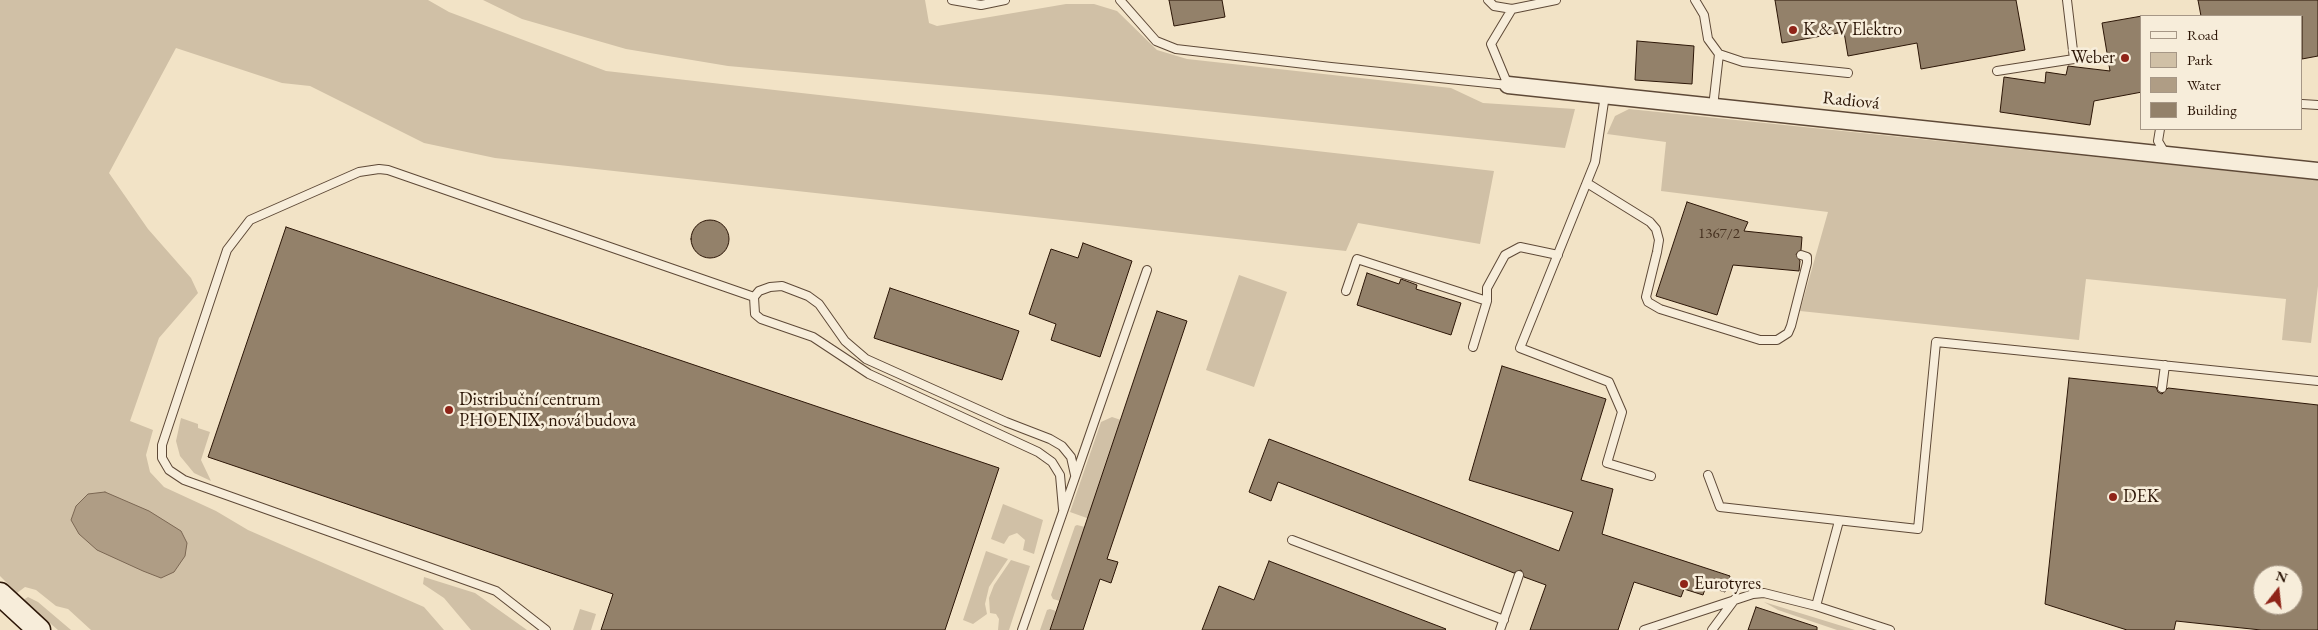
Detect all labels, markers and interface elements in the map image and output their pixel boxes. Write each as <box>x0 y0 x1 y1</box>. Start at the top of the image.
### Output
legend <box>2140 15 2303 130</box>
place label: K & V Elektro <box>1803 19 1902 41</box>
marker: K & V Elektro <box>1787 24 1799 36</box>
text: Road <box>2187 25 2218 44</box>
place label: Weber <box>2071 47 2115 69</box>
text: Park <box>2187 50 2213 69</box>
marker: Weber <box>2119 52 2131 64</box>
text: Water <box>2187 75 2221 94</box>
street label: Radiová <box>1822 87 1880 115</box>
text: Building <box>2187 100 2237 119</box>
house number: 1367/2 <box>1698 225 1740 243</box>
place label: Distribuční centrum PHOENIX, nová budova <box>459 389 636 432</box>
marker: Distribuční centrum PHOENIX, nová budova <box>443 404 455 416</box>
place label: DEK <box>2123 486 2159 508</box>
marker: DEK <box>2107 491 2119 503</box>
north arrow <box>2253 565 2303 615</box>
text: N <box>2274 566 2290 587</box>
place label: Eurotyres <box>1694 573 1761 595</box>
marker: Eurotyres <box>1678 578 1690 590</box>

